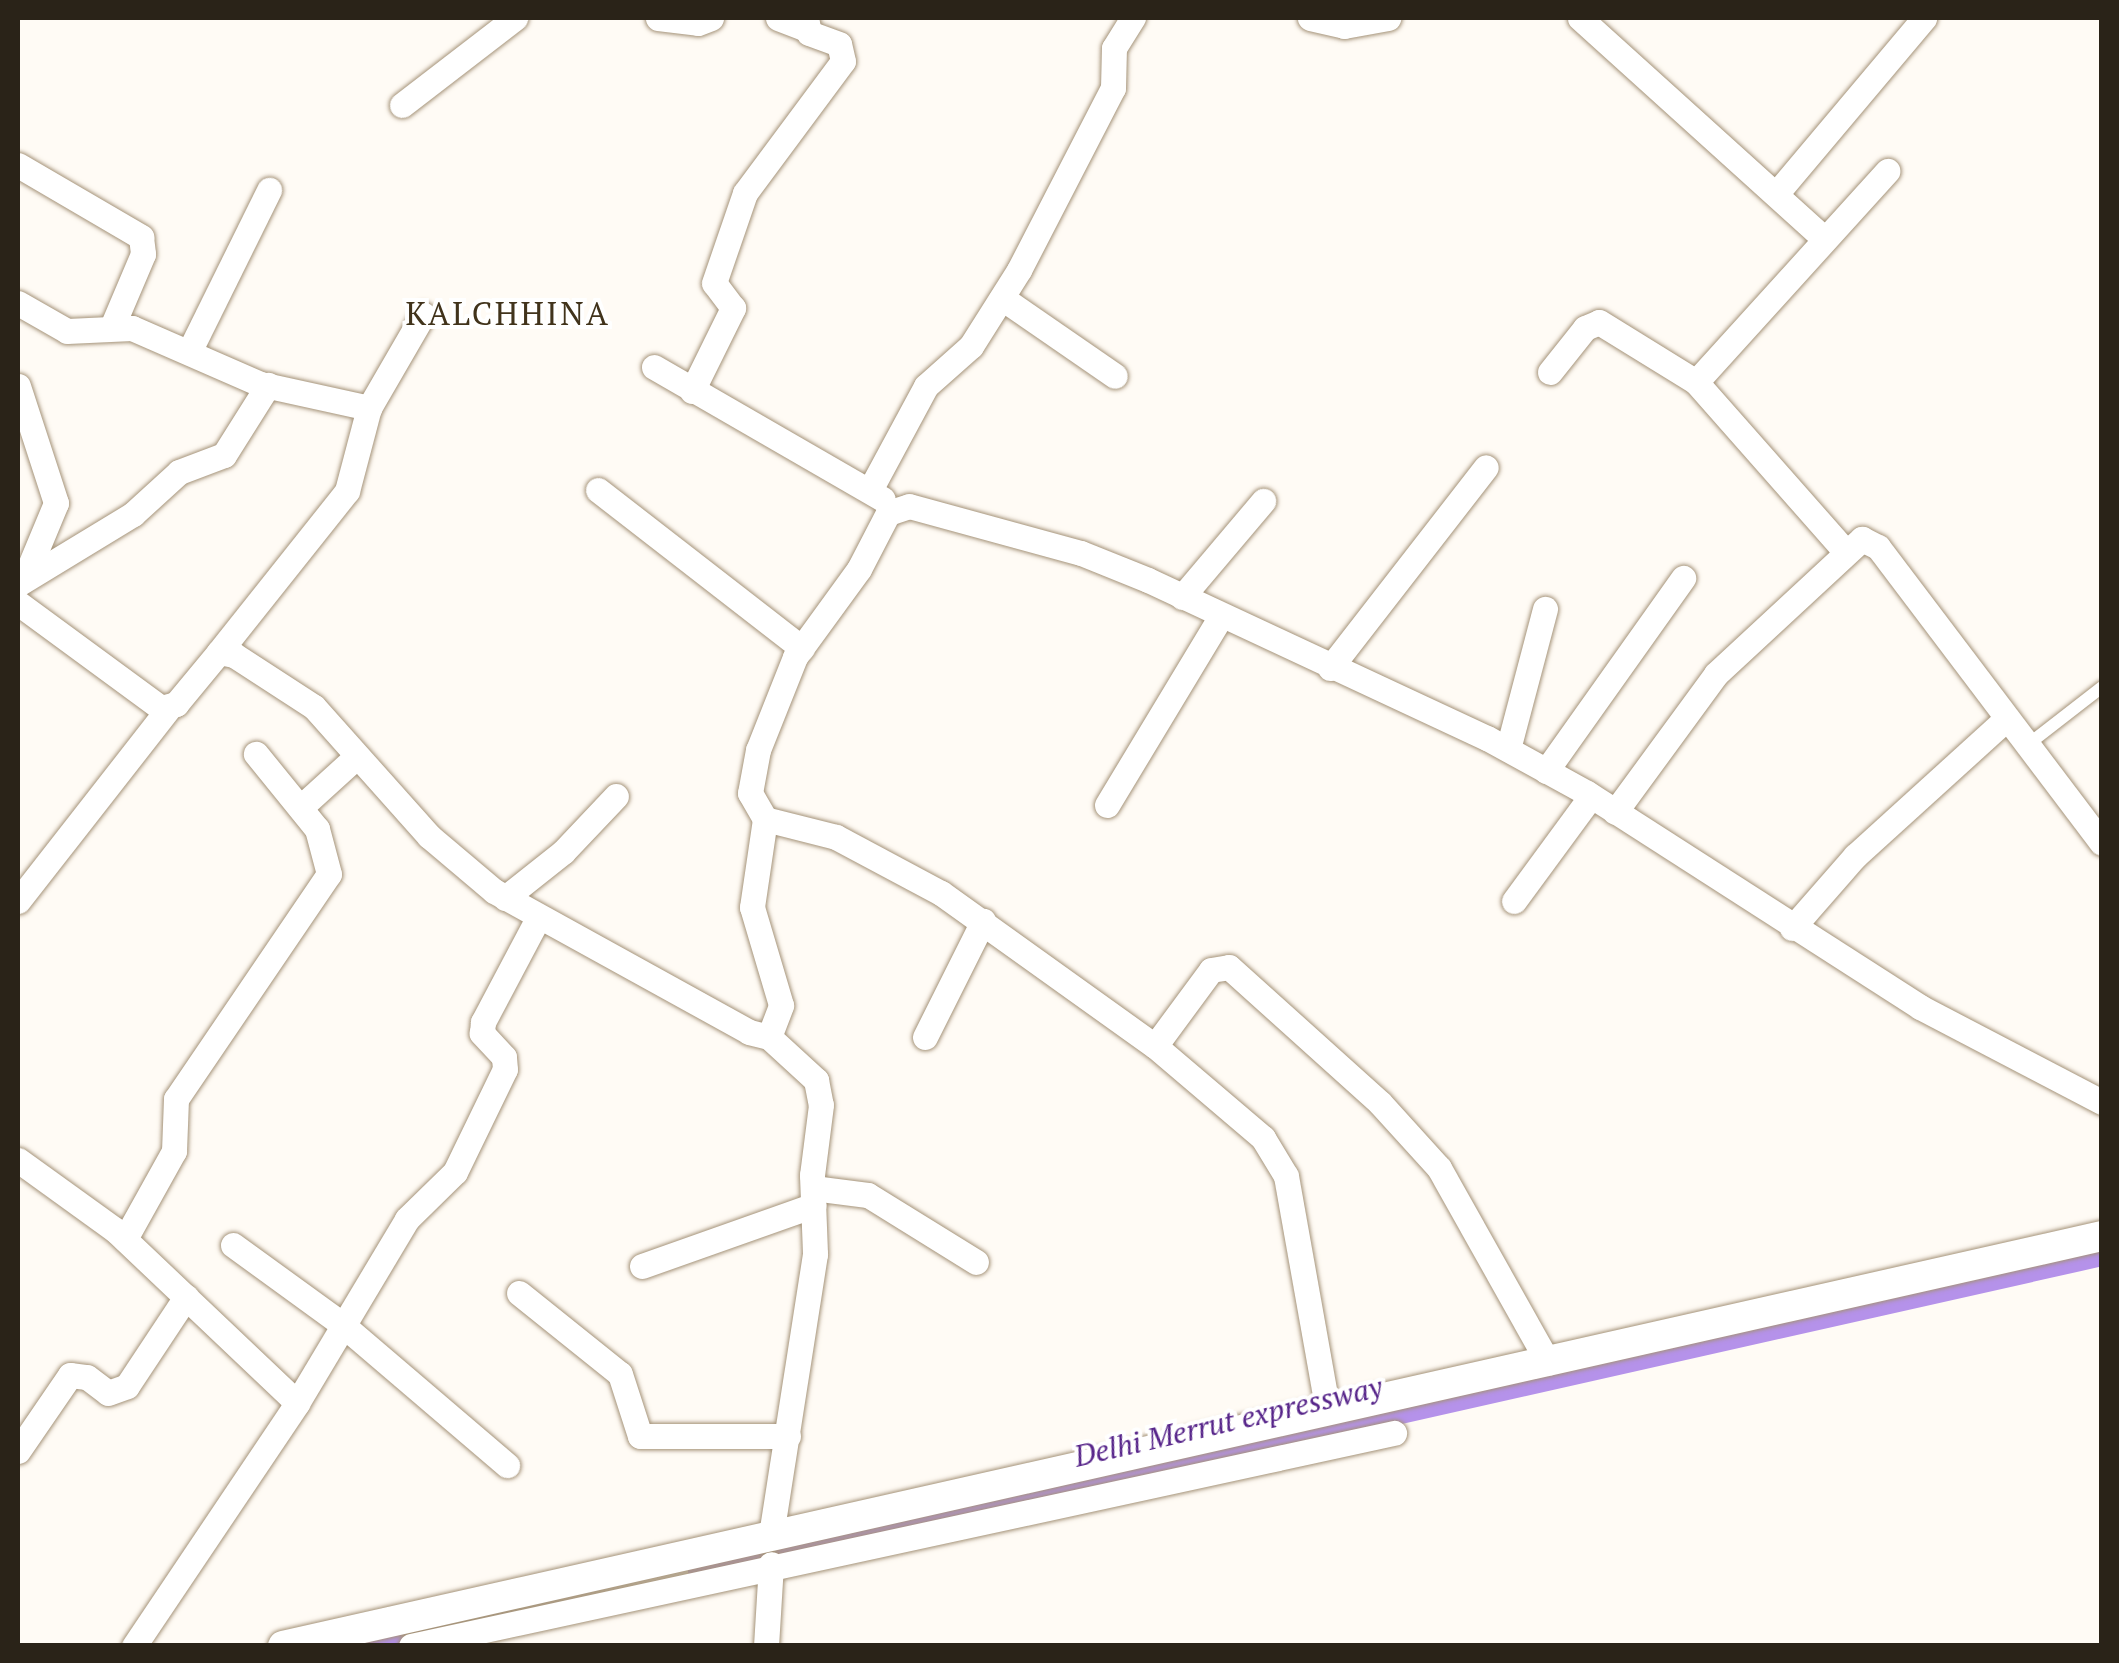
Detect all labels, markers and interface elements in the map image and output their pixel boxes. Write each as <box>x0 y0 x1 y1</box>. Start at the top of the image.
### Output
district label: KALCHHINA <box>406 294 610 332</box>
water label: Delhi Merrut expressway <box>1071 1368 1385 1474</box>

